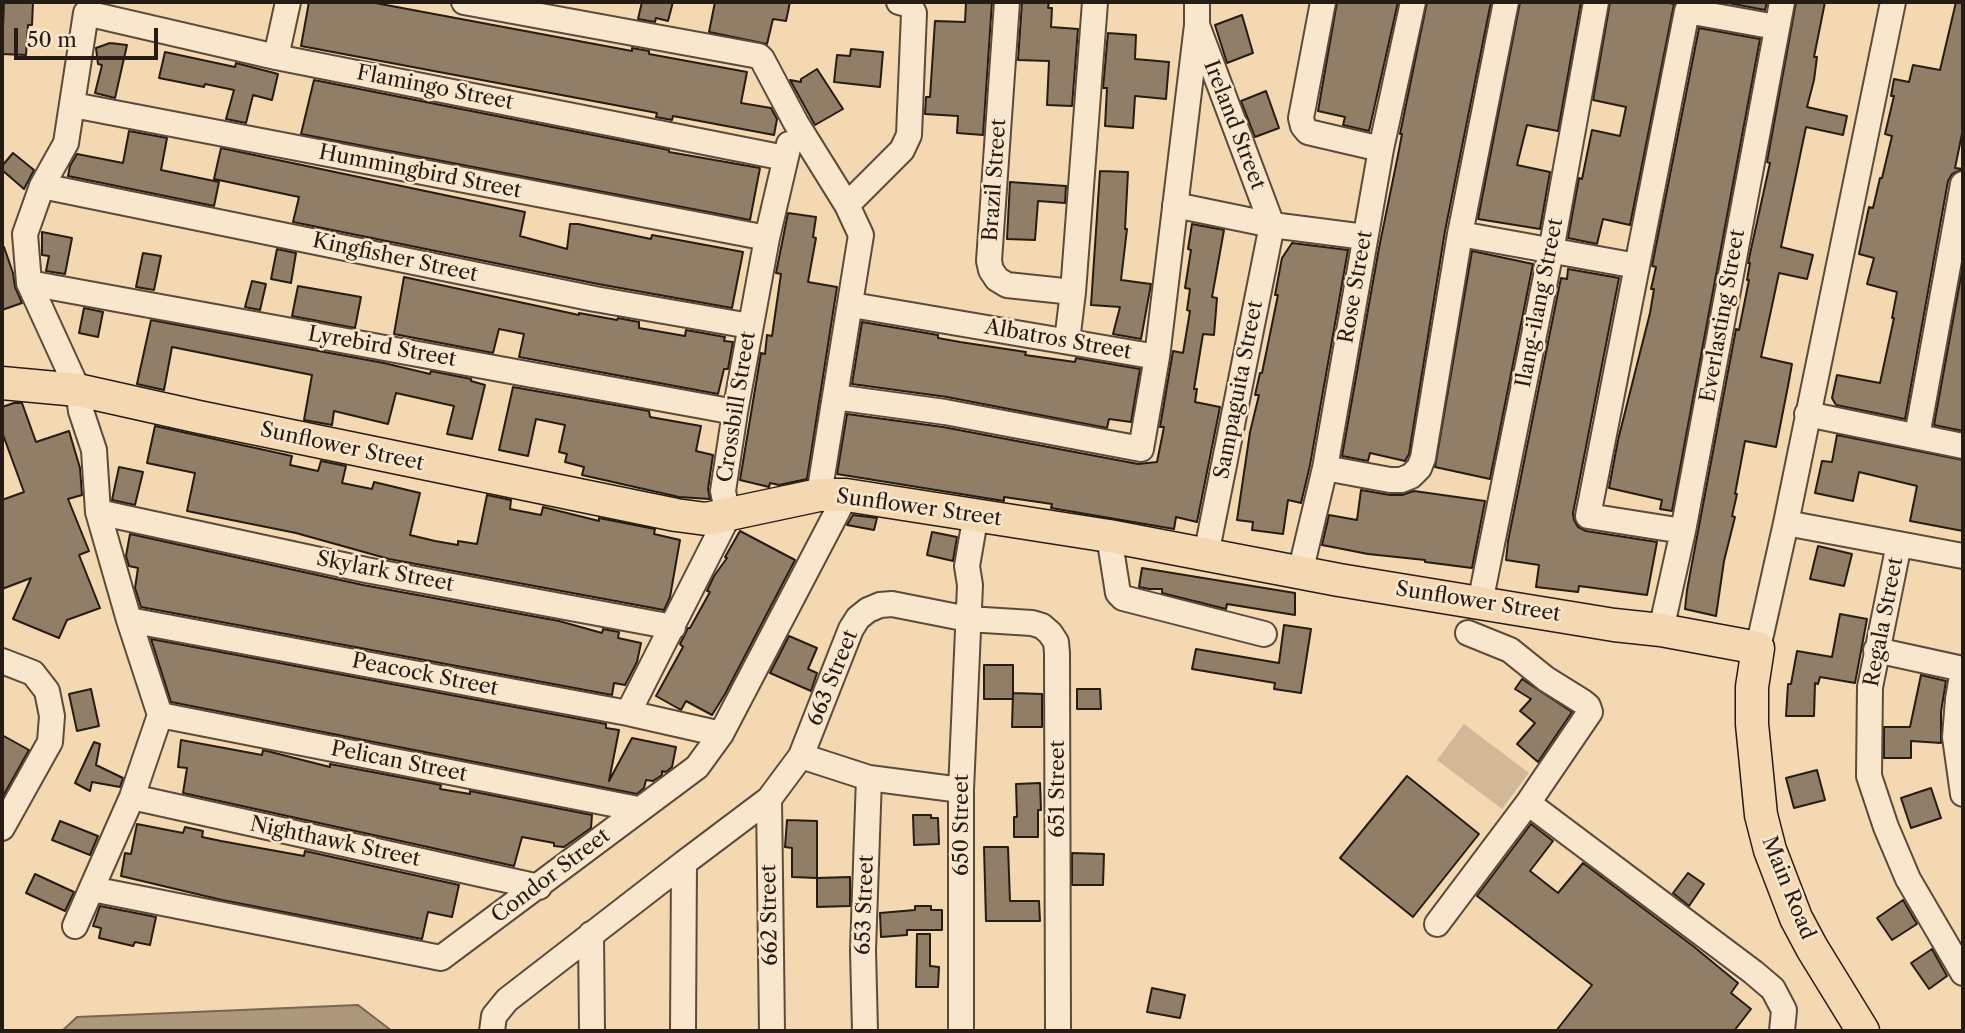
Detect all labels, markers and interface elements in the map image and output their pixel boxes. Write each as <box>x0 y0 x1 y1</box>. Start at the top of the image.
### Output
scale bar <box>18 14 161 58</box>
text: 50 m <box>27 27 77 52</box>
street label: Ireland Street <box>1198 57 1270 193</box>
street label: Flamingo Street <box>355 60 515 116</box>
street label: Brazil Street <box>978 118 1012 242</box>
street label: Hummingbird Street <box>317 140 523 204</box>
street label: Ilang-ilang Street <box>1511 216 1569 390</box>
street label: Kingfisher Street <box>310 228 480 288</box>
street label: Everlasting Street <box>1695 228 1751 404</box>
street label: Rose Street <box>1334 229 1378 345</box>
street label: Sampaguita Street <box>1209 299 1269 481</box>
street label: Albatros Street <box>983 315 1133 365</box>
street label: Lyrebird Street <box>306 322 458 372</box>
street label: Crossbill Street <box>713 330 761 484</box>
street label: Sunflower Street <box>258 417 426 477</box>
street label: Sunflower Street <box>835 484 1003 532</box>
street label: Skylark Street <box>314 546 456 598</box>
street label: Regala Street <box>1859 555 1909 689</box>
street label: Sunflower Street <box>1394 577 1562 627</box>
street label: 663 Street <box>802 626 864 730</box>
street label: Peacock Street <box>350 648 500 702</box>
street label: Pelican Street <box>329 736 469 788</box>
street label: 651 Street <box>1045 740 1071 838</box>
street label: 650 Street <box>949 774 975 876</box>
street label: Nighthawk Street <box>248 812 422 872</box>
street label: Condor Street <box>487 823 615 929</box>
street label: Main Road <box>1756 833 1820 943</box>
street label: 653 Street <box>851 854 879 956</box>
street label: 662 Street <box>757 864 783 966</box>

